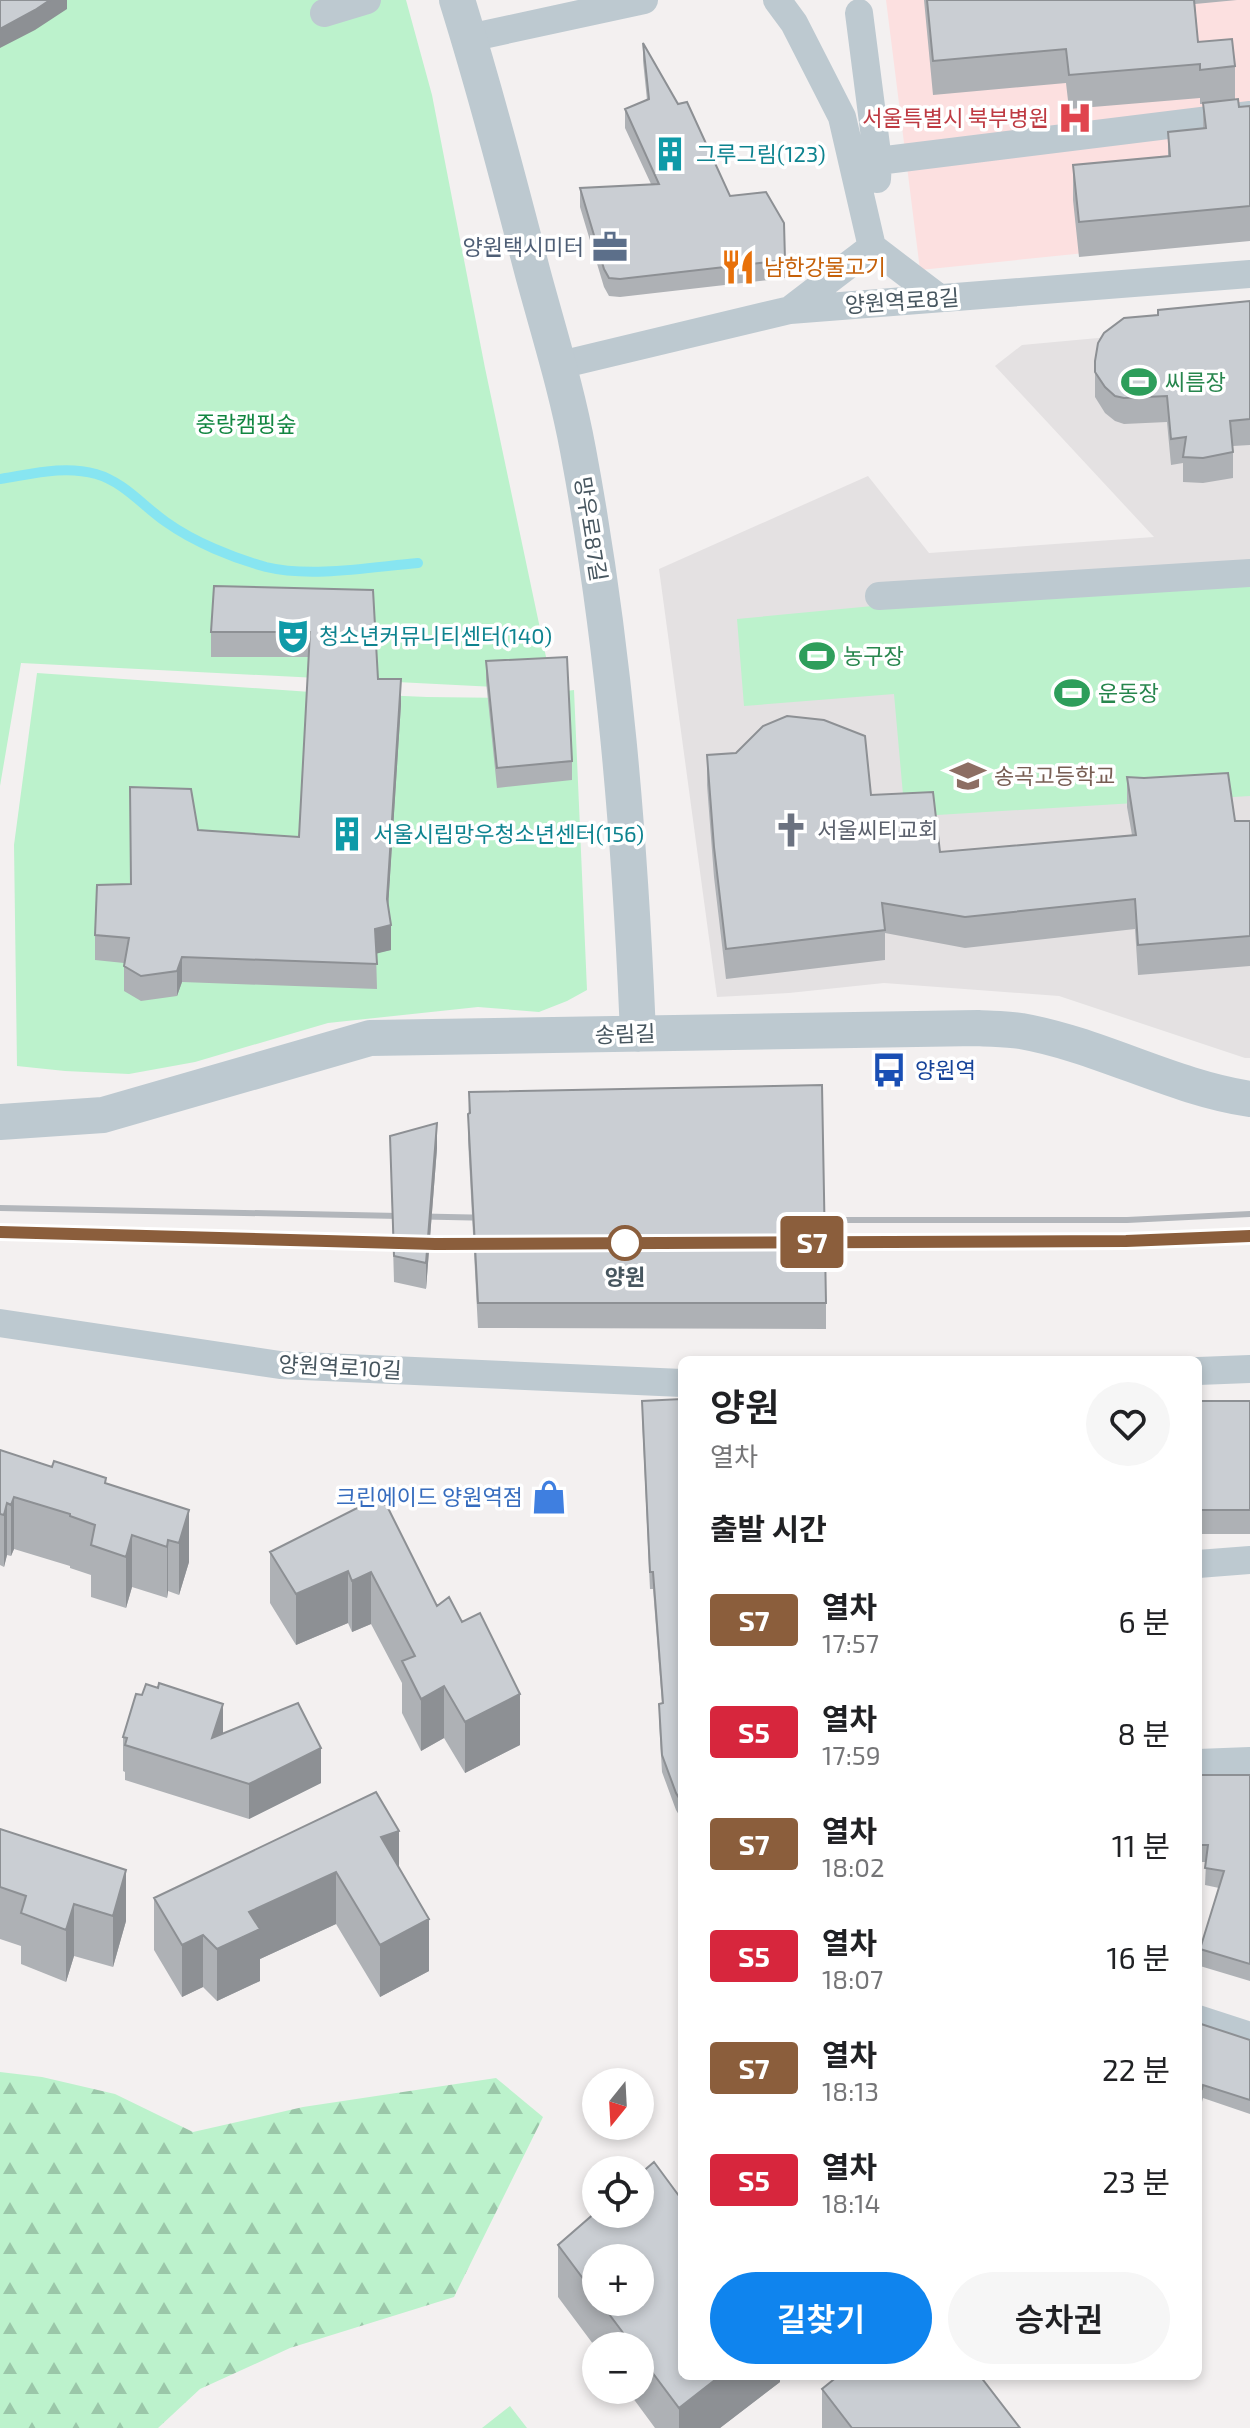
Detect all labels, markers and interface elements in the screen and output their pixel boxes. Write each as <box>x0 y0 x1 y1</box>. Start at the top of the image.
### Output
hospital icon: 서울특별시 북부병원 <box>1056 99 1094 137</box>
place label: 서울특별시 북부병원 <box>862 104 1049 130</box>
building icon: 그루그림(123) <box>651 135 689 173</box>
place label: 그루그림(123) <box>696 140 826 166</box>
office icon: 양원택시미터 <box>591 228 629 266</box>
place label: 양원택시미터 <box>463 233 584 259</box>
restaurant icon: 남한강물고기 <box>719 248 757 286</box>
place label: 남한강물고기 <box>764 253 885 279</box>
street label: 양원역로8길 <box>844 283 960 317</box>
sports icon: 씨름장 <box>1120 363 1158 401</box>
place label: 씨름장 <box>1165 368 1226 394</box>
park label: 중랑캠핑숲 <box>195 410 297 436</box>
street label: 망우로87길 <box>571 475 613 583</box>
theatre icon: 청소년커뮤니티센터(140) <box>274 617 312 655</box>
place label: 청소년커뮤니티센터(140) <box>319 622 552 648</box>
sports icon: 농구장 <box>798 637 836 675</box>
place label: 농구장 <box>843 642 904 668</box>
sports icon: 운동장 <box>1053 674 1091 712</box>
place label: 운동장 <box>1098 679 1159 705</box>
school or university icon: 송곡고등학교 <box>949 757 987 795</box>
place label: 송곡고등학교 <box>994 762 1115 788</box>
church icon: 서울씨티교회 <box>772 811 810 849</box>
building icon: 서울시립망우청소년센터(156) <box>328 815 366 853</box>
place label: 서울씨티교회 <box>817 816 938 842</box>
place label: 서울시립망우청소년센터(156) <box>373 820 644 846</box>
street label: 송림길 <box>594 1019 656 1047</box>
bus stop icon: 양원역 <box>870 1051 908 1089</box>
place label: 양원역 <box>915 1056 976 1082</box>
line badge: S7 <box>776 1216 848 1268</box>
text: S7 <box>796 1225 828 1259</box>
marker: 양원 <box>608 1226 642 1260</box>
place label: 양원 <box>605 1263 645 1289</box>
street label: 양원역로10길 <box>278 1350 402 1382</box>
button: heart <box>1086 1382 1170 1466</box>
text: 양원 <box>710 1383 780 1429</box>
text: 열차 <box>710 1440 758 1471</box>
shop icon: 크린에이드 양원역점 <box>530 1478 568 1516</box>
place label: 크린에이드 양원역점 <box>336 1483 523 1509</box>
text: 출발 시간 <box>710 1510 827 1546</box>
text: 열차 <box>822 1588 877 1624</box>
text: S7 <box>738 1603 770 1637</box>
text: 6 분 <box>1119 1603 1170 1639</box>
text: 17:57 <box>822 1627 879 1658</box>
text: 열차 <box>822 1700 877 1736</box>
text: S5 <box>738 1715 770 1749</box>
text: 8 분 <box>1118 1715 1170 1751</box>
text: 17:59 <box>822 1739 881 1770</box>
text: 열차 <box>822 1812 877 1848</box>
text: S7 <box>738 1827 770 1861</box>
text: 11 분 <box>1112 1827 1170 1863</box>
text: 18:02 <box>822 1851 885 1882</box>
text: 열차 <box>822 1924 877 1960</box>
text: S5 <box>738 1939 770 1973</box>
text: 16 분 <box>1107 1939 1170 1975</box>
text: 18:07 <box>822 1963 883 1994</box>
text: 열차 <box>822 2036 877 2072</box>
text: S7 <box>738 2051 770 2085</box>
text: 22 분 <box>1102 2051 1170 2087</box>
north arrow <box>582 2068 654 2140</box>
map controls <box>582 2068 654 2404</box>
text: 18:13 <box>822 2075 879 2106</box>
text: 열차 <box>822 2148 877 2184</box>
button: locate <box>582 2156 654 2228</box>
text: S5 <box>738 2163 770 2197</box>
text: 23 분 <box>1102 2163 1170 2199</box>
text: 18:14 <box>822 2187 881 2218</box>
button: + <box>582 2244 654 2316</box>
button: 길찾기 <box>710 2272 932 2364</box>
button: 승차권 <box>948 2272 1170 2364</box>
button: − <box>582 2332 654 2404</box>

